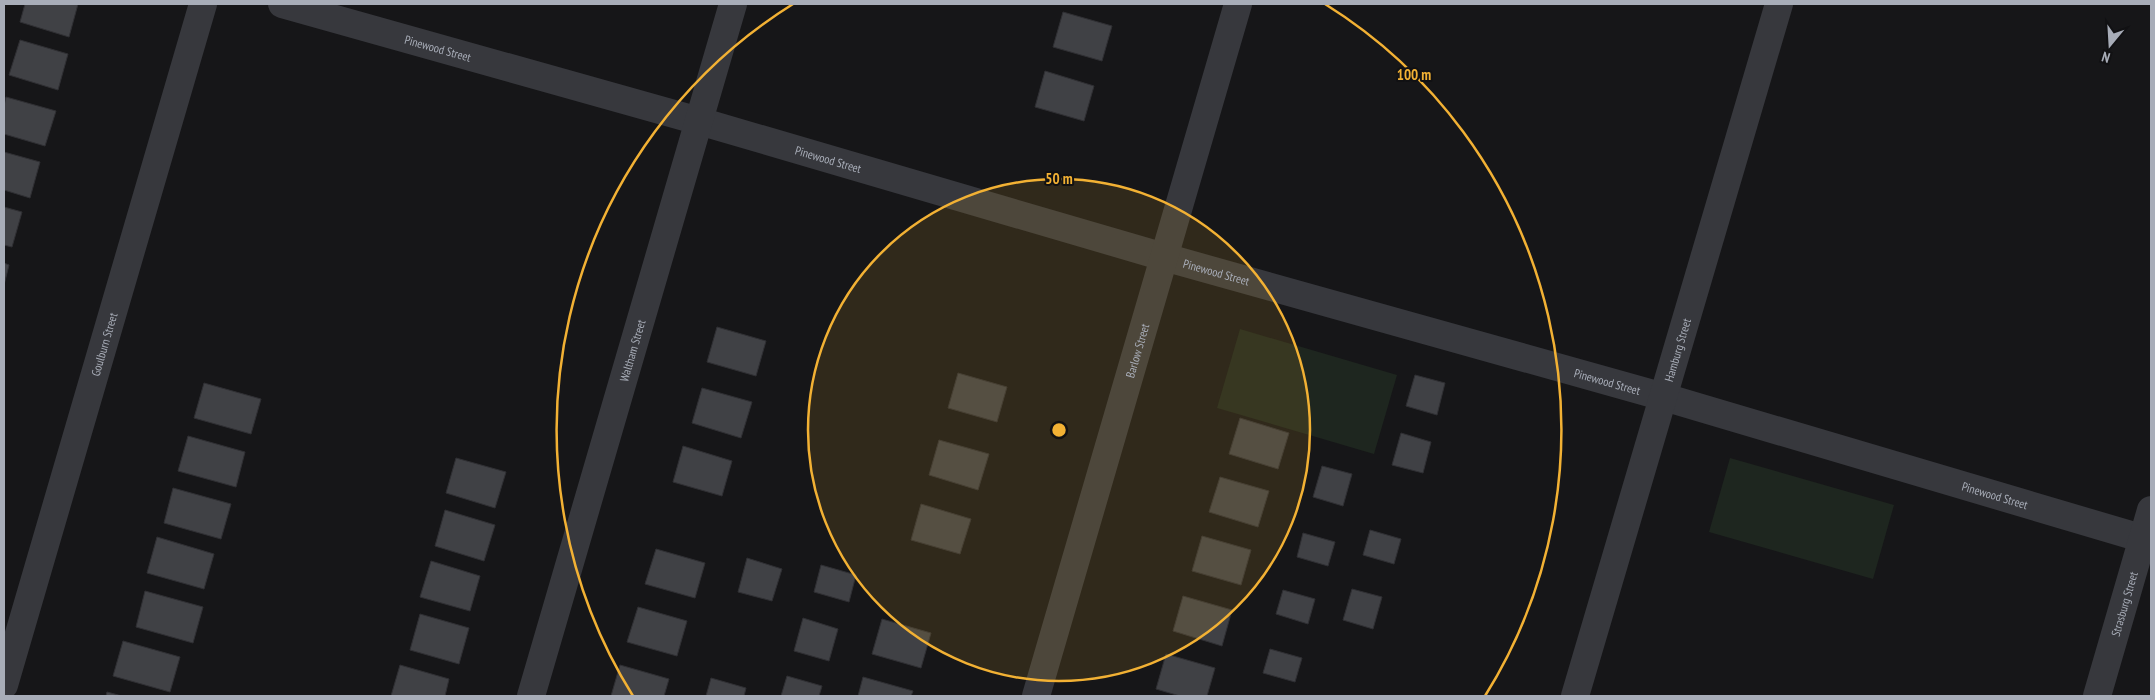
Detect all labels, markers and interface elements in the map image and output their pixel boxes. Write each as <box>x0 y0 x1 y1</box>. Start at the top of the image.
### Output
north arrow <box>2085 20 2135 70</box>
street label: Pinewood Street <box>403 31 473 64</box>
text: N <box>2100 48 2112 67</box>
text: 100 m <box>1397 65 1431 84</box>
street label: Pinewood Street <box>794 142 864 176</box>
text: 50 m <box>1045 169 1073 188</box>
street label: Pinewood Street <box>1182 255 1252 288</box>
street label: Goulburn Street <box>87 310 120 378</box>
street label: Hamburg Street <box>1661 316 1694 383</box>
street label: Waltham Street <box>616 317 648 383</box>
street label: Barlow Street <box>1122 321 1152 379</box>
street label: Pinewood Street <box>1573 365 1643 398</box>
centre of rings <box>1050 421 1068 439</box>
street label: Pinewood Street <box>1960 478 2031 512</box>
street label: Strasburg Street <box>2107 569 2141 638</box>

